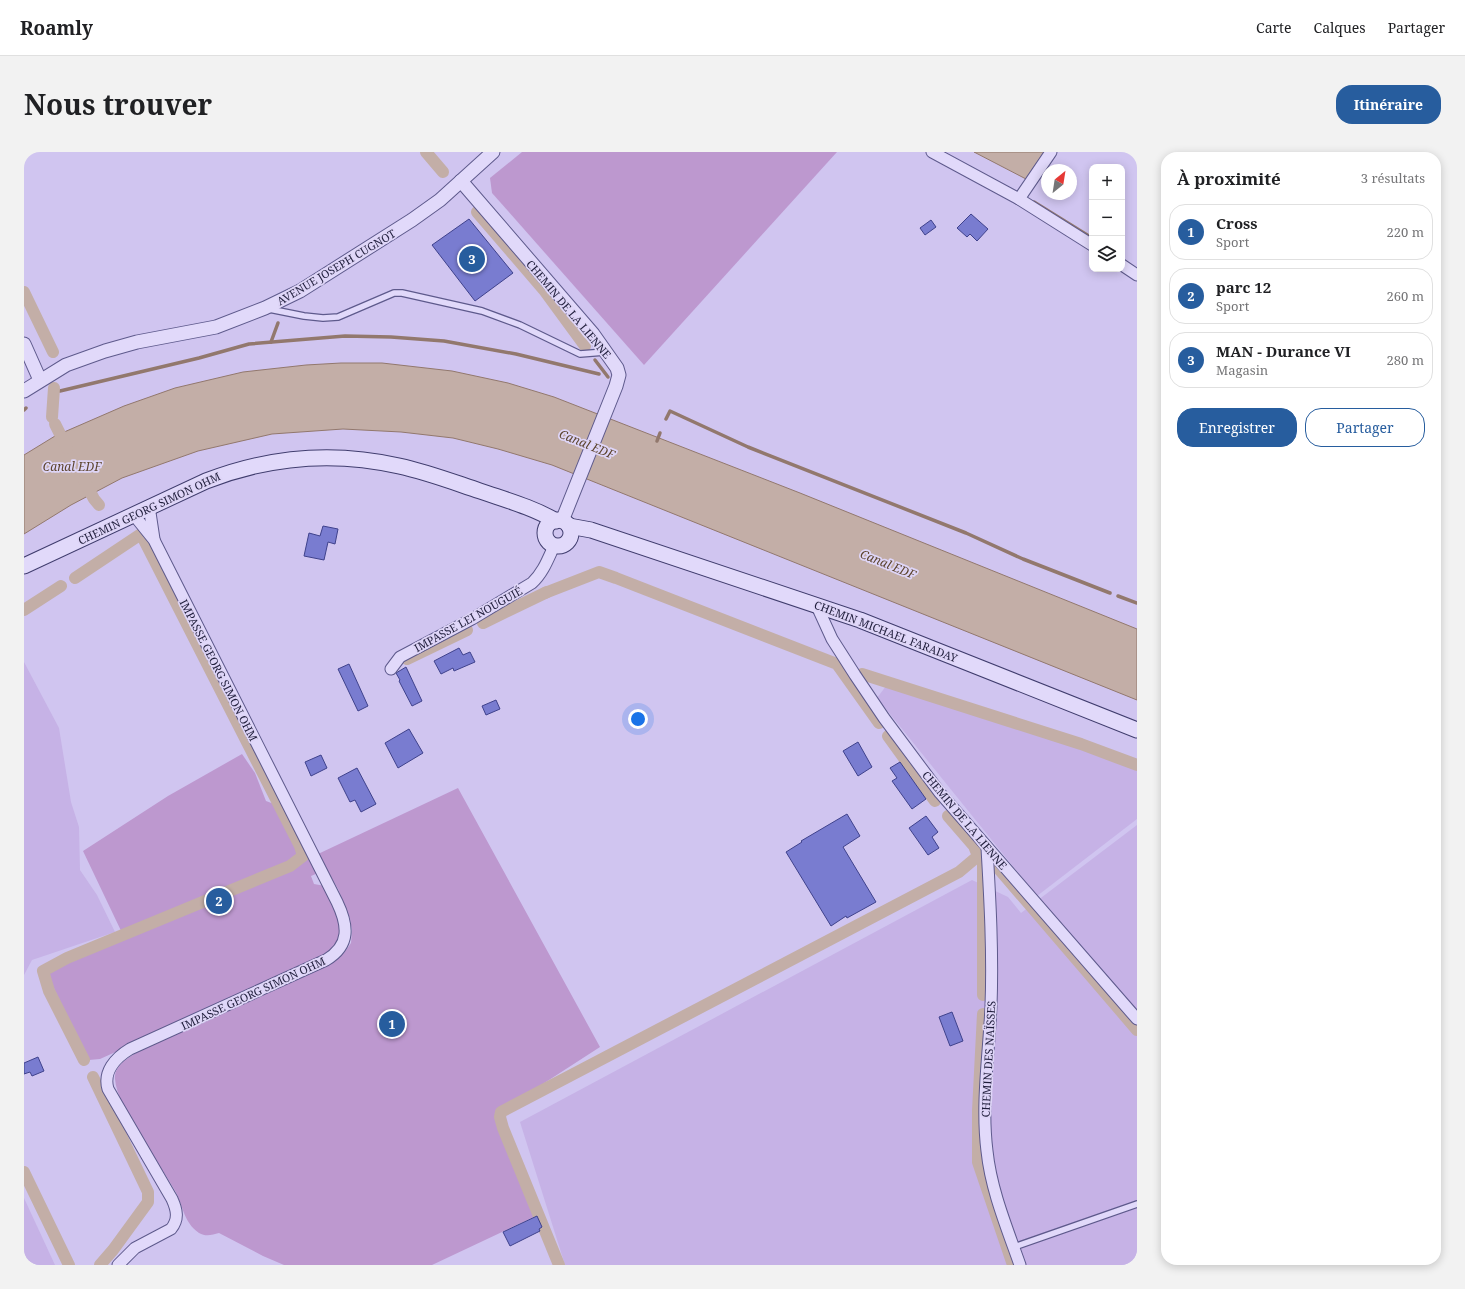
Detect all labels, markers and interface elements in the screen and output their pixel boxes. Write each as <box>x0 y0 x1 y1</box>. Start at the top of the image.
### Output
text: Roamly <box>20 15 93 41</box>
text: Carte <box>1256 18 1292 37</box>
text: Calques <box>1314 18 1366 37</box>
text: Partager <box>1388 18 1445 37</box>
text: Nous trouver <box>24 85 212 123</box>
button: Itinéraire <box>1336 85 1441 124</box>
north arrow <box>1041 164 1077 200</box>
map controls <box>1089 164 1125 272</box>
button: + <box>1089 164 1125 200</box>
text: À proximité <box>1177 167 1281 190</box>
text: 3 résultats <box>1361 169 1425 187</box>
button: − <box>1089 200 1125 236</box>
text: Cross <box>1216 213 1258 233</box>
text: 1 <box>1187 223 1195 241</box>
text: 220 m <box>1387 223 1424 241</box>
street label: AVENUE JOSEPH CUGNOT <box>274 225 398 308</box>
text: Sport <box>1216 233 1249 251</box>
button: layers <box>1089 236 1125 272</box>
pin: 3 <box>459 244 485 274</box>
street label: CHEMIN DE LA LIENNE <box>523 256 615 362</box>
text: parc 12 <box>1216 277 1271 297</box>
text: 2 <box>1187 287 1195 305</box>
text: 260 m <box>1387 287 1424 305</box>
text: Sport <box>1216 297 1249 315</box>
text: MAN - Durance VI <box>1216 341 1351 361</box>
text: 3 <box>1187 351 1195 369</box>
text: 280 m <box>1387 351 1424 369</box>
text: Magasin <box>1216 361 1268 379</box>
button: Enregistrer <box>1177 408 1297 447</box>
button: Partager <box>1305 408 1425 447</box>
water label: Canal EDF <box>557 425 618 463</box>
water label: Canal EDF <box>43 458 102 475</box>
street label: CHEMIN GEORG SIMON OHM <box>75 468 223 548</box>
water label: Canal EDF <box>858 545 919 583</box>
street label: IMPASSE LEI NOUGUIÉ <box>411 583 525 655</box>
street label: IMPASSE GEORG SIMON OHM <box>177 596 261 744</box>
street label: CHEMIN MICHAEL FARADAY <box>812 597 960 665</box>
your location <box>628 709 648 729</box>
street label: CHEMIN DE LA LIENNE <box>919 767 1011 873</box>
pin: 2 <box>206 886 232 916</box>
street label: IMPASSE GEORG SIMON OHM <box>178 953 328 1033</box>
street label: CHEMIN DES NAÏSSES <box>977 1000 999 1118</box>
pin: 1 <box>379 1009 405 1039</box>

